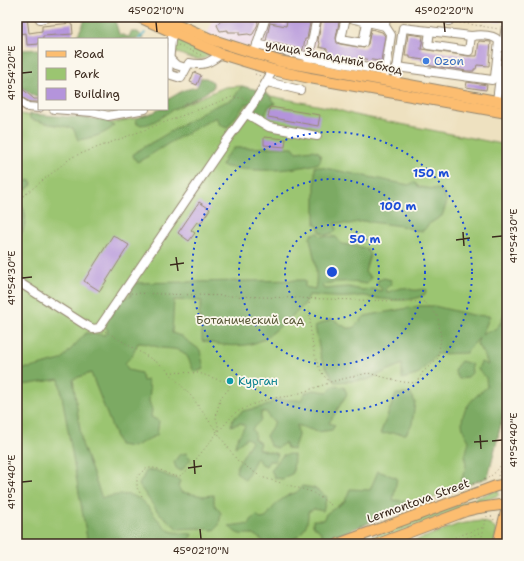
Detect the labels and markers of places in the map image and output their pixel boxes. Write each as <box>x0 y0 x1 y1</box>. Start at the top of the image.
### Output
place label: Ozon <box>434 53 464 69</box>
marker: Ozon <box>421 56 431 66</box>
centre of rings <box>325 265 339 279</box>
place label: Курган <box>238 373 278 389</box>
marker: Курган <box>225 376 235 386</box>

